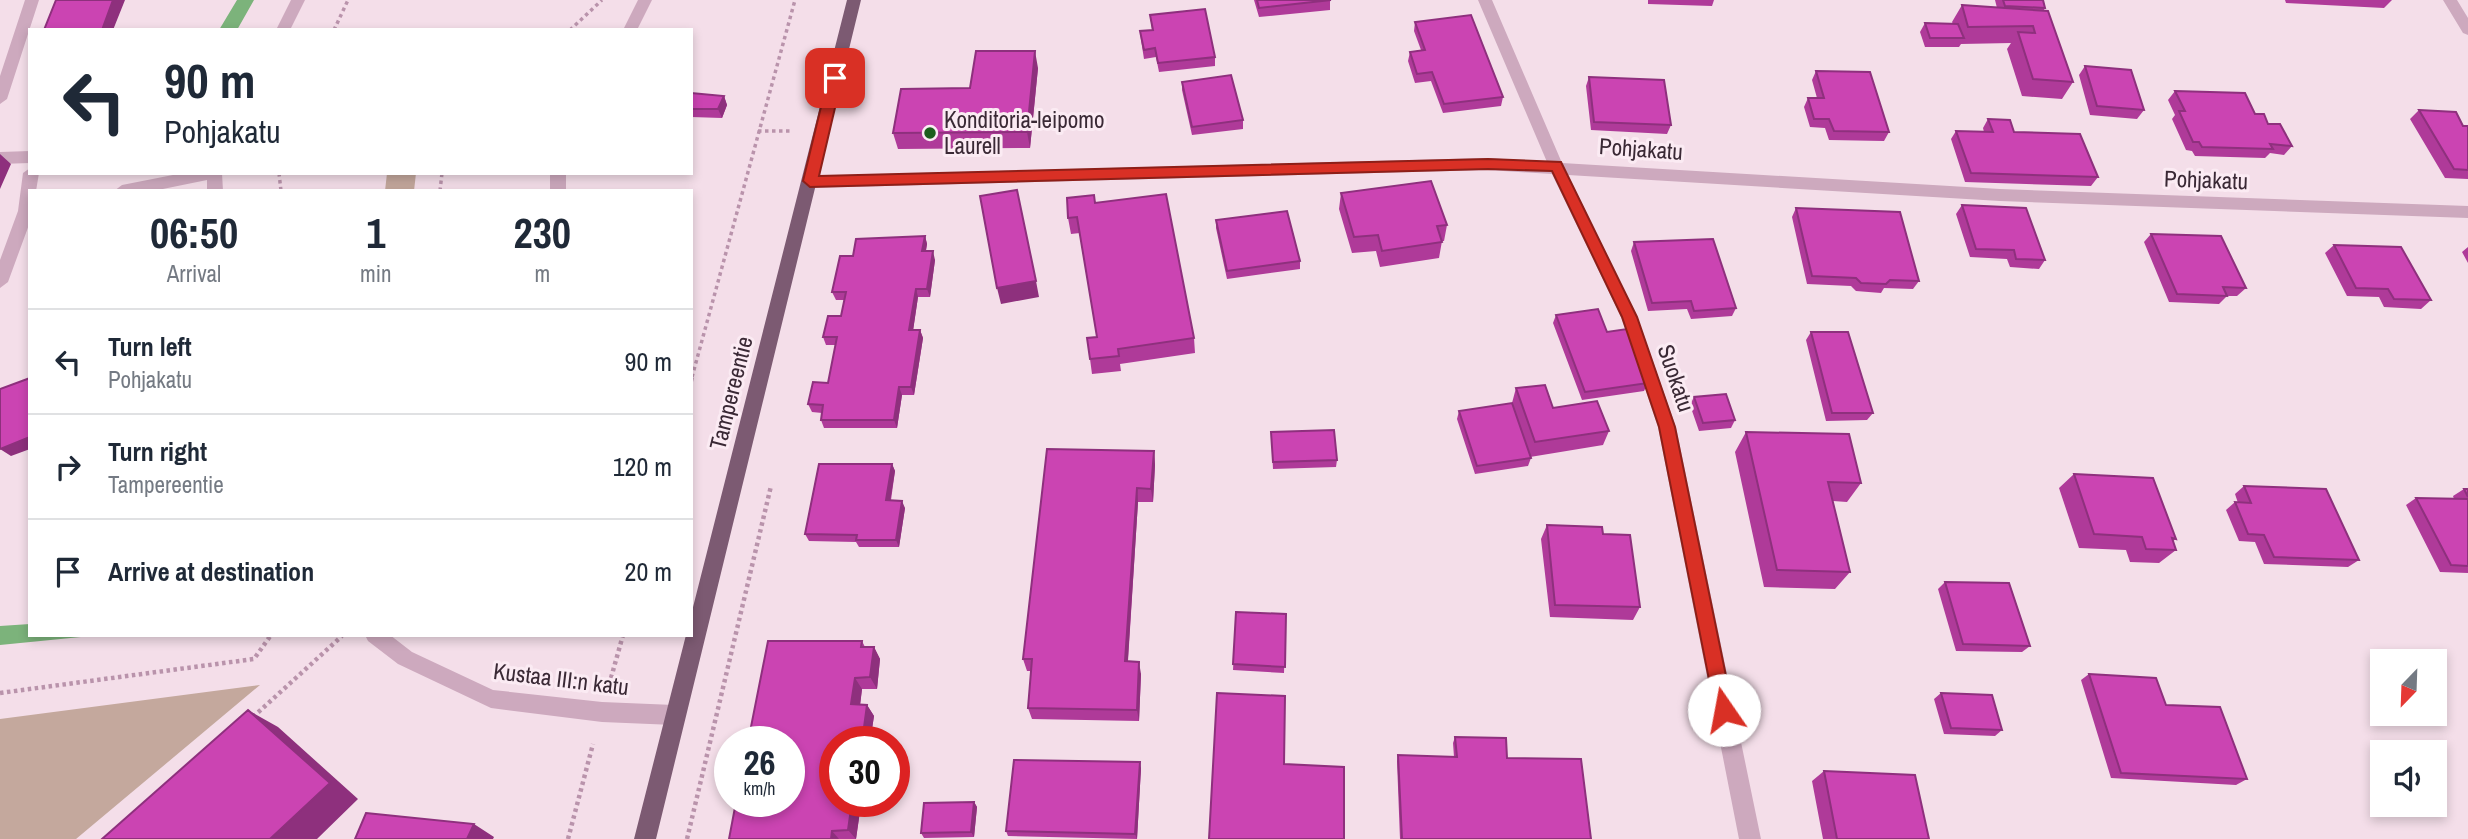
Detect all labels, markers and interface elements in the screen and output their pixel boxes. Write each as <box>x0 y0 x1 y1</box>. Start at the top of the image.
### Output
text: 90 m <box>164 47 256 113</box>
pin <box>805 48 865 108</box>
icon: left <box>49 56 140 147</box>
icon: arrive <box>816 59 854 97</box>
place label: Konditoria-leipomo Laurell <box>944 104 1104 161</box>
text: Pohjakatu <box>164 110 281 153</box>
marker: Konditoria-leipomo Laurell <box>922 125 938 141</box>
street label: Pohjakatu <box>1598 130 1684 167</box>
street label: Pohjakatu <box>2164 163 2248 196</box>
text: 06:50 <box>150 205 238 261</box>
text: 1 <box>366 205 385 261</box>
text: 230 <box>514 205 571 261</box>
text: Arrival <box>167 258 221 289</box>
text: min <box>360 258 392 289</box>
text: m <box>534 258 550 289</box>
text: Turn left <box>108 329 192 364</box>
street label: Tampereentie <box>701 333 760 453</box>
street label: Suokatu <box>1651 340 1702 416</box>
icon: left <box>49 343 87 381</box>
text: 90 m <box>625 344 672 379</box>
text: Pohjakatu <box>108 364 192 395</box>
text: Turn right <box>108 434 207 469</box>
icon: right <box>49 448 87 486</box>
text: 120 m <box>613 449 672 484</box>
text: Tampereentie <box>108 469 224 500</box>
icon: arrive <box>49 553 87 591</box>
text: Arrive at destination <box>108 554 314 589</box>
text: 20 m <box>625 554 672 589</box>
north arrow <box>2370 649 2446 726</box>
map controls <box>2370 649 2447 817</box>
street label: Kustaa III:n katu <box>492 655 631 702</box>
position arrow <box>1687 673 1761 747</box>
speed limit sign: 30 <box>819 726 910 817</box>
text: 26 <box>744 739 775 786</box>
button: sound <box>2370 740 2447 817</box>
text: km/h <box>744 776 776 801</box>

